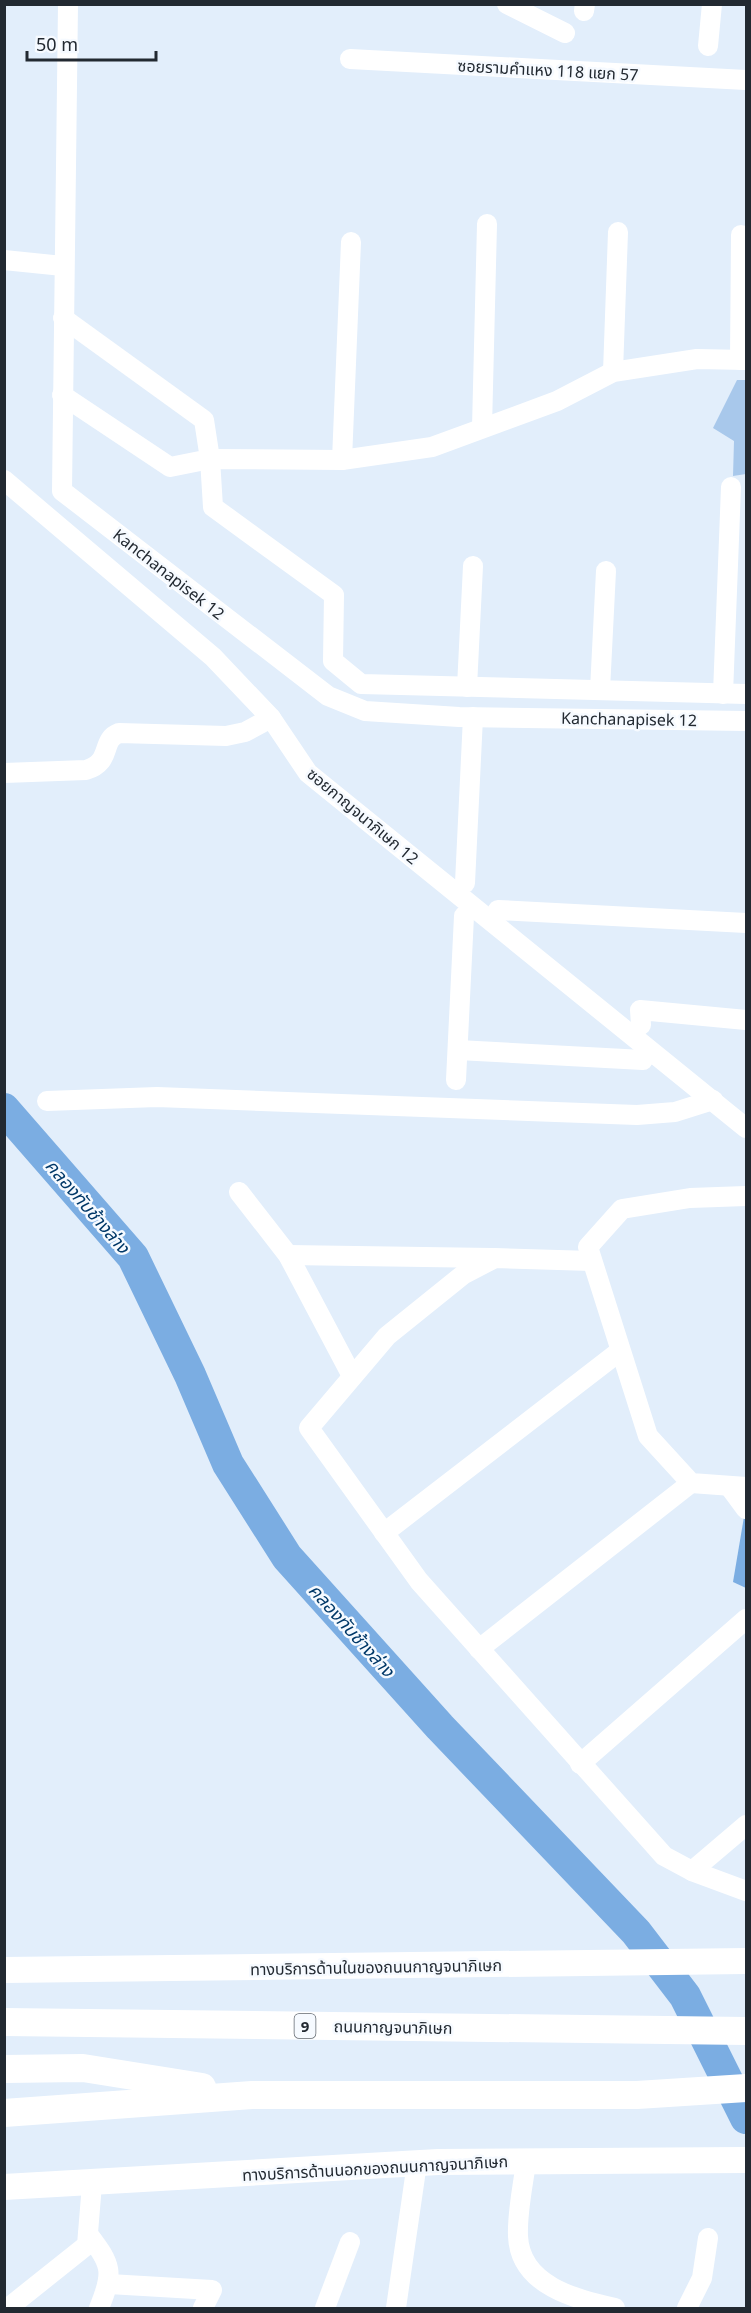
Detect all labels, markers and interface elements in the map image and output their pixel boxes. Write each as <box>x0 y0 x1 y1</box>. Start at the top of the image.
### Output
scale bar <box>27 24 156 62</box>
text: 50 m <box>36 32 78 56</box>
street label: ซอยรามคำแหง 118 แยก 57 <box>457 54 639 86</box>
street label: Kanchanapisek 12 <box>109 524 229 624</box>
street label: Kanchanapisek 12 <box>561 707 697 731</box>
street label: ซอยกาญจนาภิเษก 12 <box>302 763 424 869</box>
water label: คลองทับช้างล่าง <box>40 1154 136 1259</box>
water label: คลองทับช้างล่าง <box>304 1578 401 1683</box>
street label: ทางบริการด้านในของถนนกาญจนาภิเษก <box>250 1954 502 1980</box>
road number: 9 <box>294 2014 316 2038</box>
street label: ถนนกาญจนาภิเษก <box>333 2015 453 2039</box>
street label: ทางบริการด้านนอกของถนนกาญจนาภิเษก <box>241 2150 509 2186</box>

